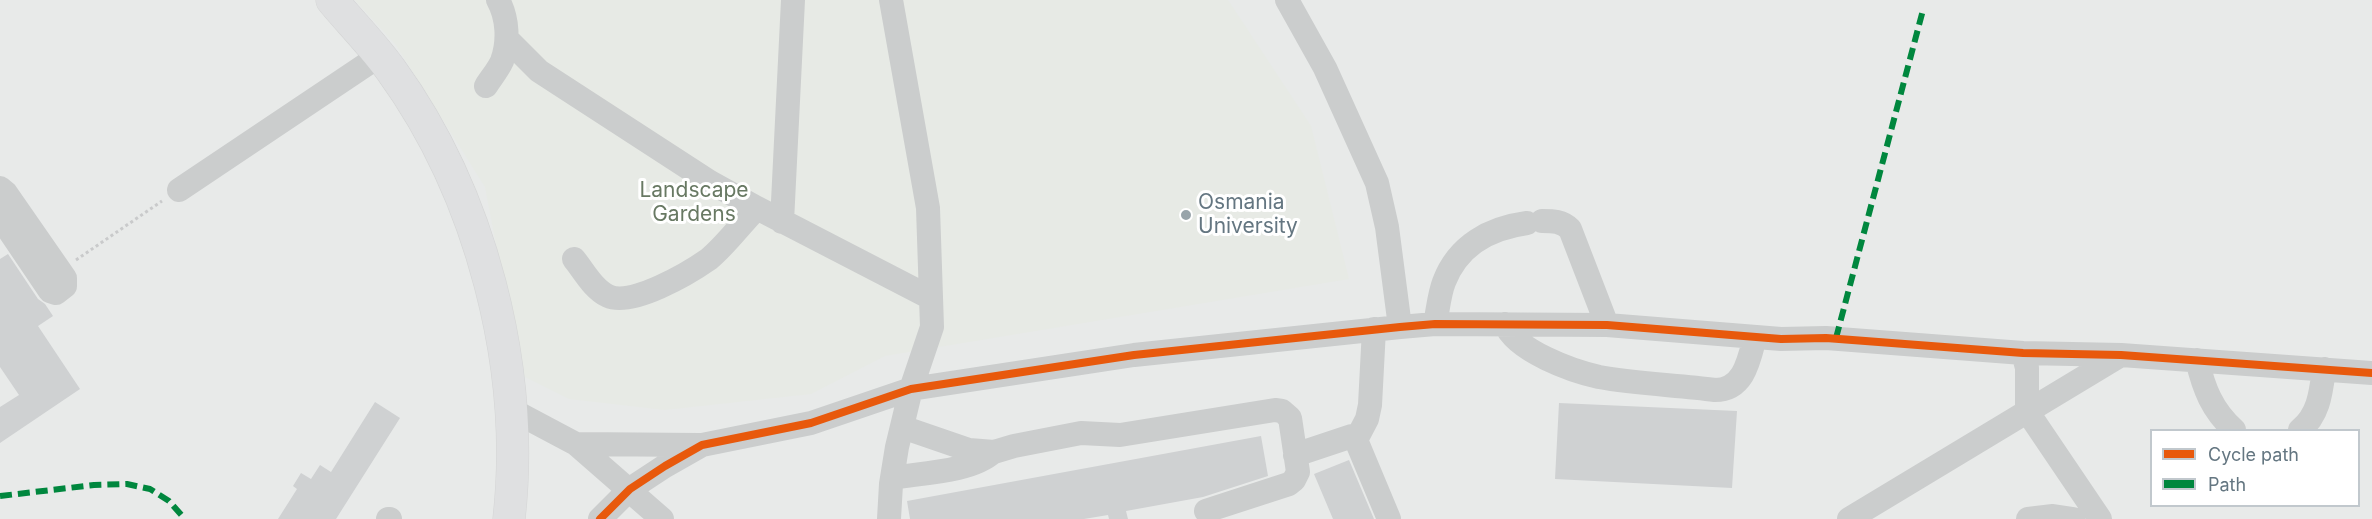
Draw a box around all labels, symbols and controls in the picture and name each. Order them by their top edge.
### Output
park label: Landscape Gardens [639,178,749,228]
place label: Osmania University [1198,190,1298,240]
marker: Osmania University [1179,208,1193,222]
legend [2150,429,2360,507]
text: Cycle path [2208,444,2299,465]
text: Path [2208,474,2246,495]

